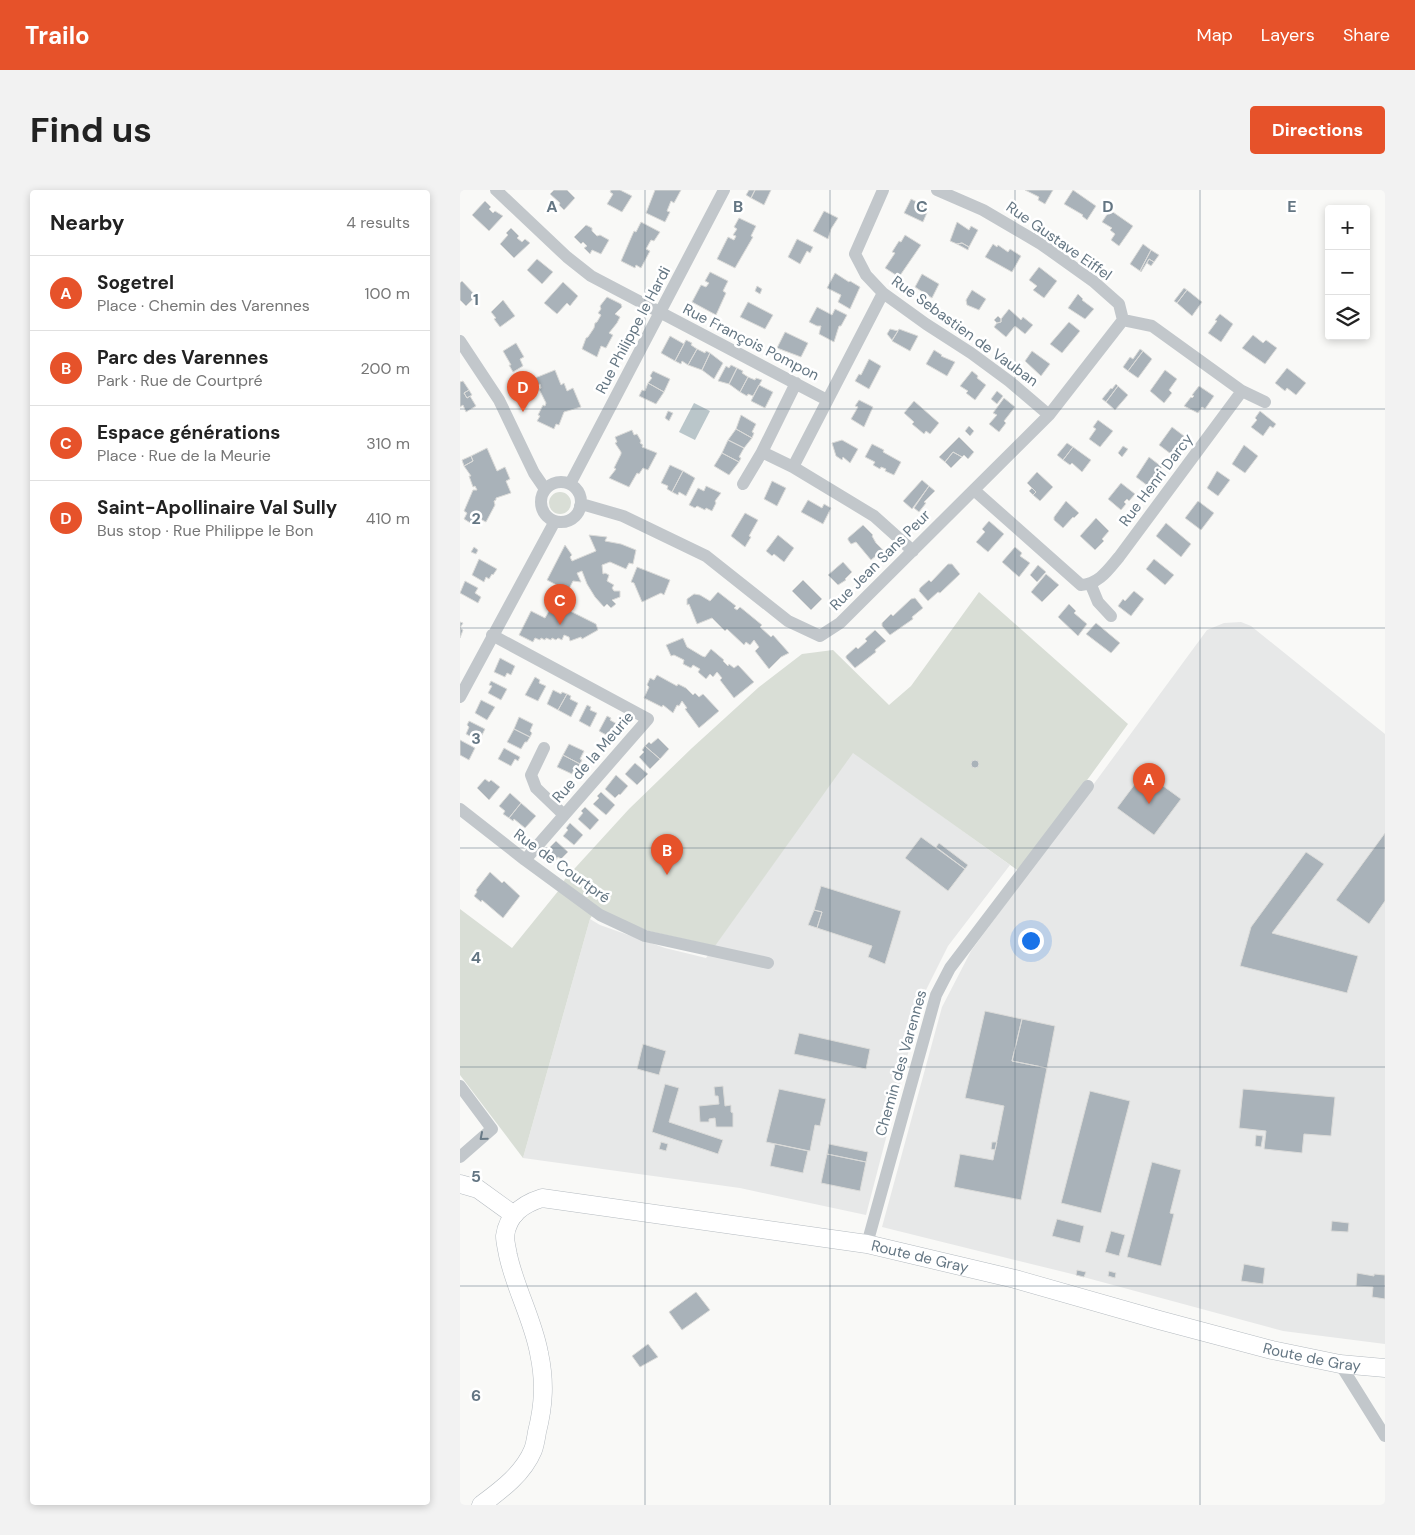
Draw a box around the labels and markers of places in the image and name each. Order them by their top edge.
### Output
pin: D [507,371,539,412]
pin: C [544,584,576,625]
pin: A [1133,763,1165,804]
pin: B [651,834,683,875]

